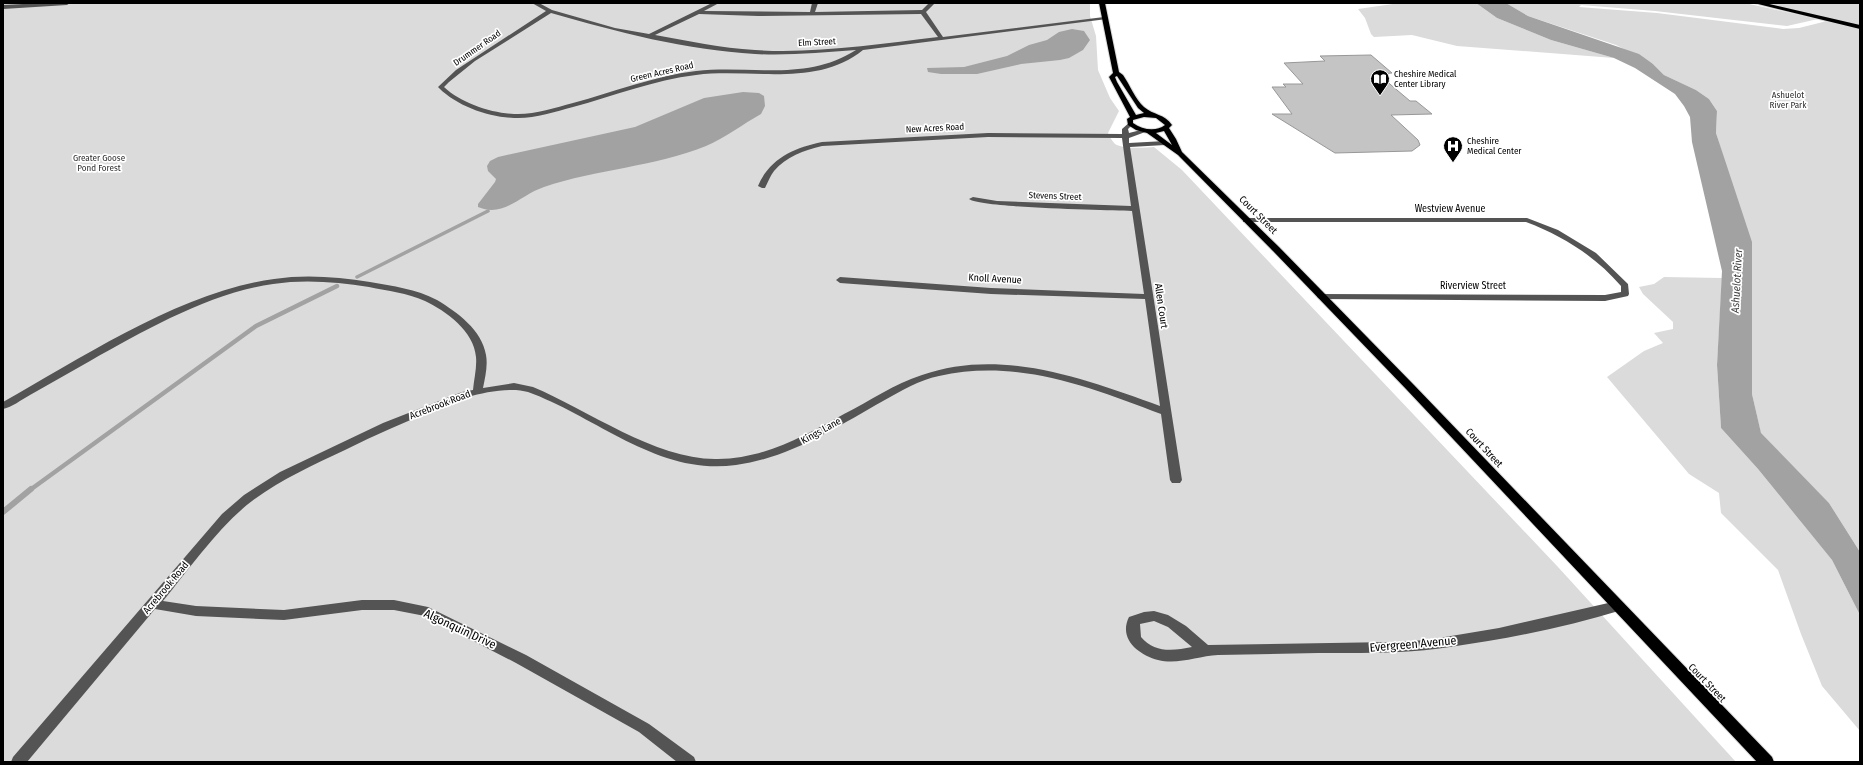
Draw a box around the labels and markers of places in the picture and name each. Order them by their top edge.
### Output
library icon: Cheshire Medical Center Library [1369,68,1391,96]
place label: Cheshire Medical Center Library [1394,69,1457,89]
hospital icon: Cheshire Medical Center [1442,135,1464,163]
place label: Cheshire Medical Center [1467,136,1522,156]

